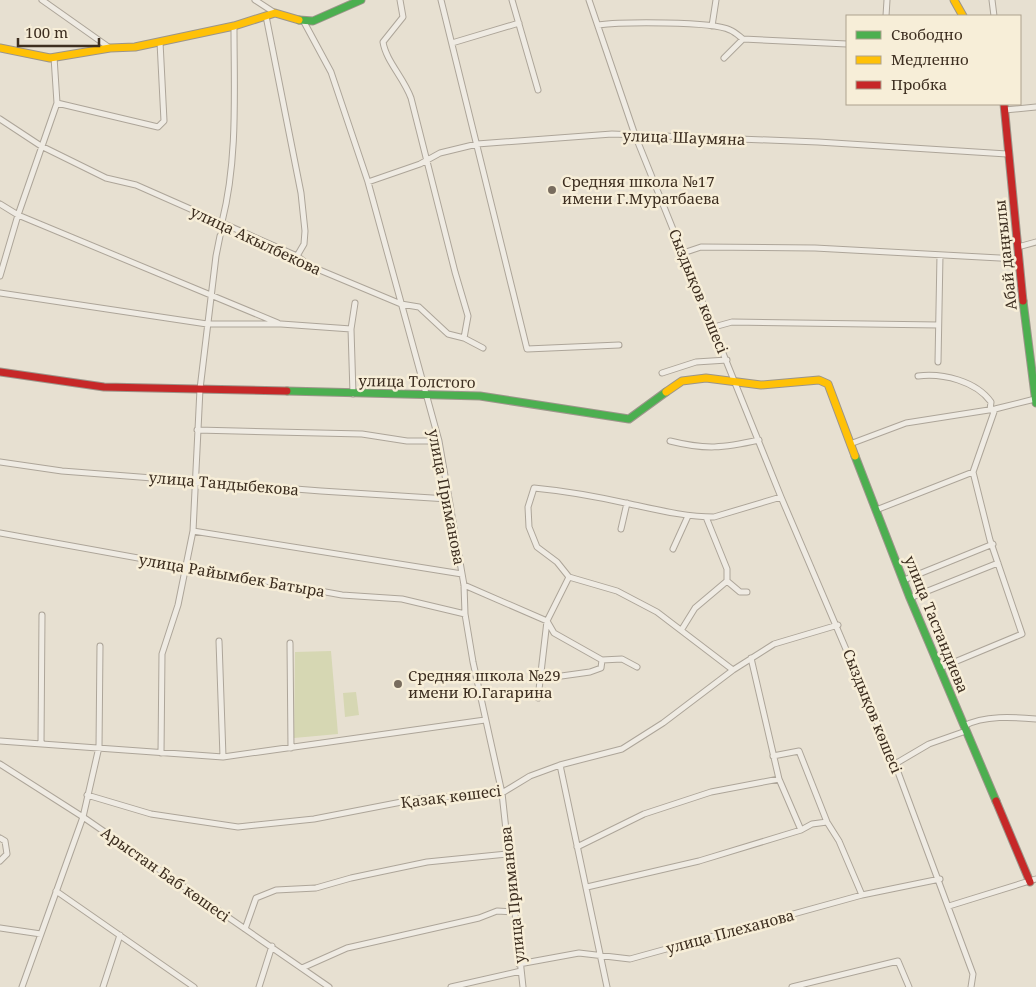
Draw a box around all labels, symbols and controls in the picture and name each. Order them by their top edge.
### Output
scale bar [18,15,99,47]
legend [846,15,1021,105]
text: 100 m [25,22,68,42]
text: Свободно [891,24,963,44]
text: Медленно [891,49,969,69]
text: Пробка [891,74,947,94]
street label: улица Шаумяна [622,125,746,149]
place label: Средняя школа №17 имени Г.Муратбаева [562,171,720,208]
marker: Средняя школа №17 имени Г.Муратбаева [546,184,558,196]
street label: Абай даңғылы [989,199,1021,311]
street label: улица Акылбекова [187,201,325,279]
street label: Сыздықов көшесі [665,226,733,356]
street label: улица Толстого [358,370,476,392]
street label: улица Приманова [424,427,470,567]
street label: улица Тандыбекова [148,466,300,500]
street label: улица Райымбек Батыра [137,549,327,601]
street label: улица Тастандиева [900,552,974,696]
street label: Сыздықов көшесі [839,646,907,776]
place label: Средняя школа №29 имени Ю.Гагарина [408,665,561,702]
marker: Средняя школа №29 имени Ю.Гагарина [392,678,404,690]
street label: Қазақ көшесі [400,780,502,812]
street label: Арыстан Баб көшесі [98,822,234,926]
street label: улица Приманова [495,825,529,965]
street label: улица Плеханова [664,904,796,958]

